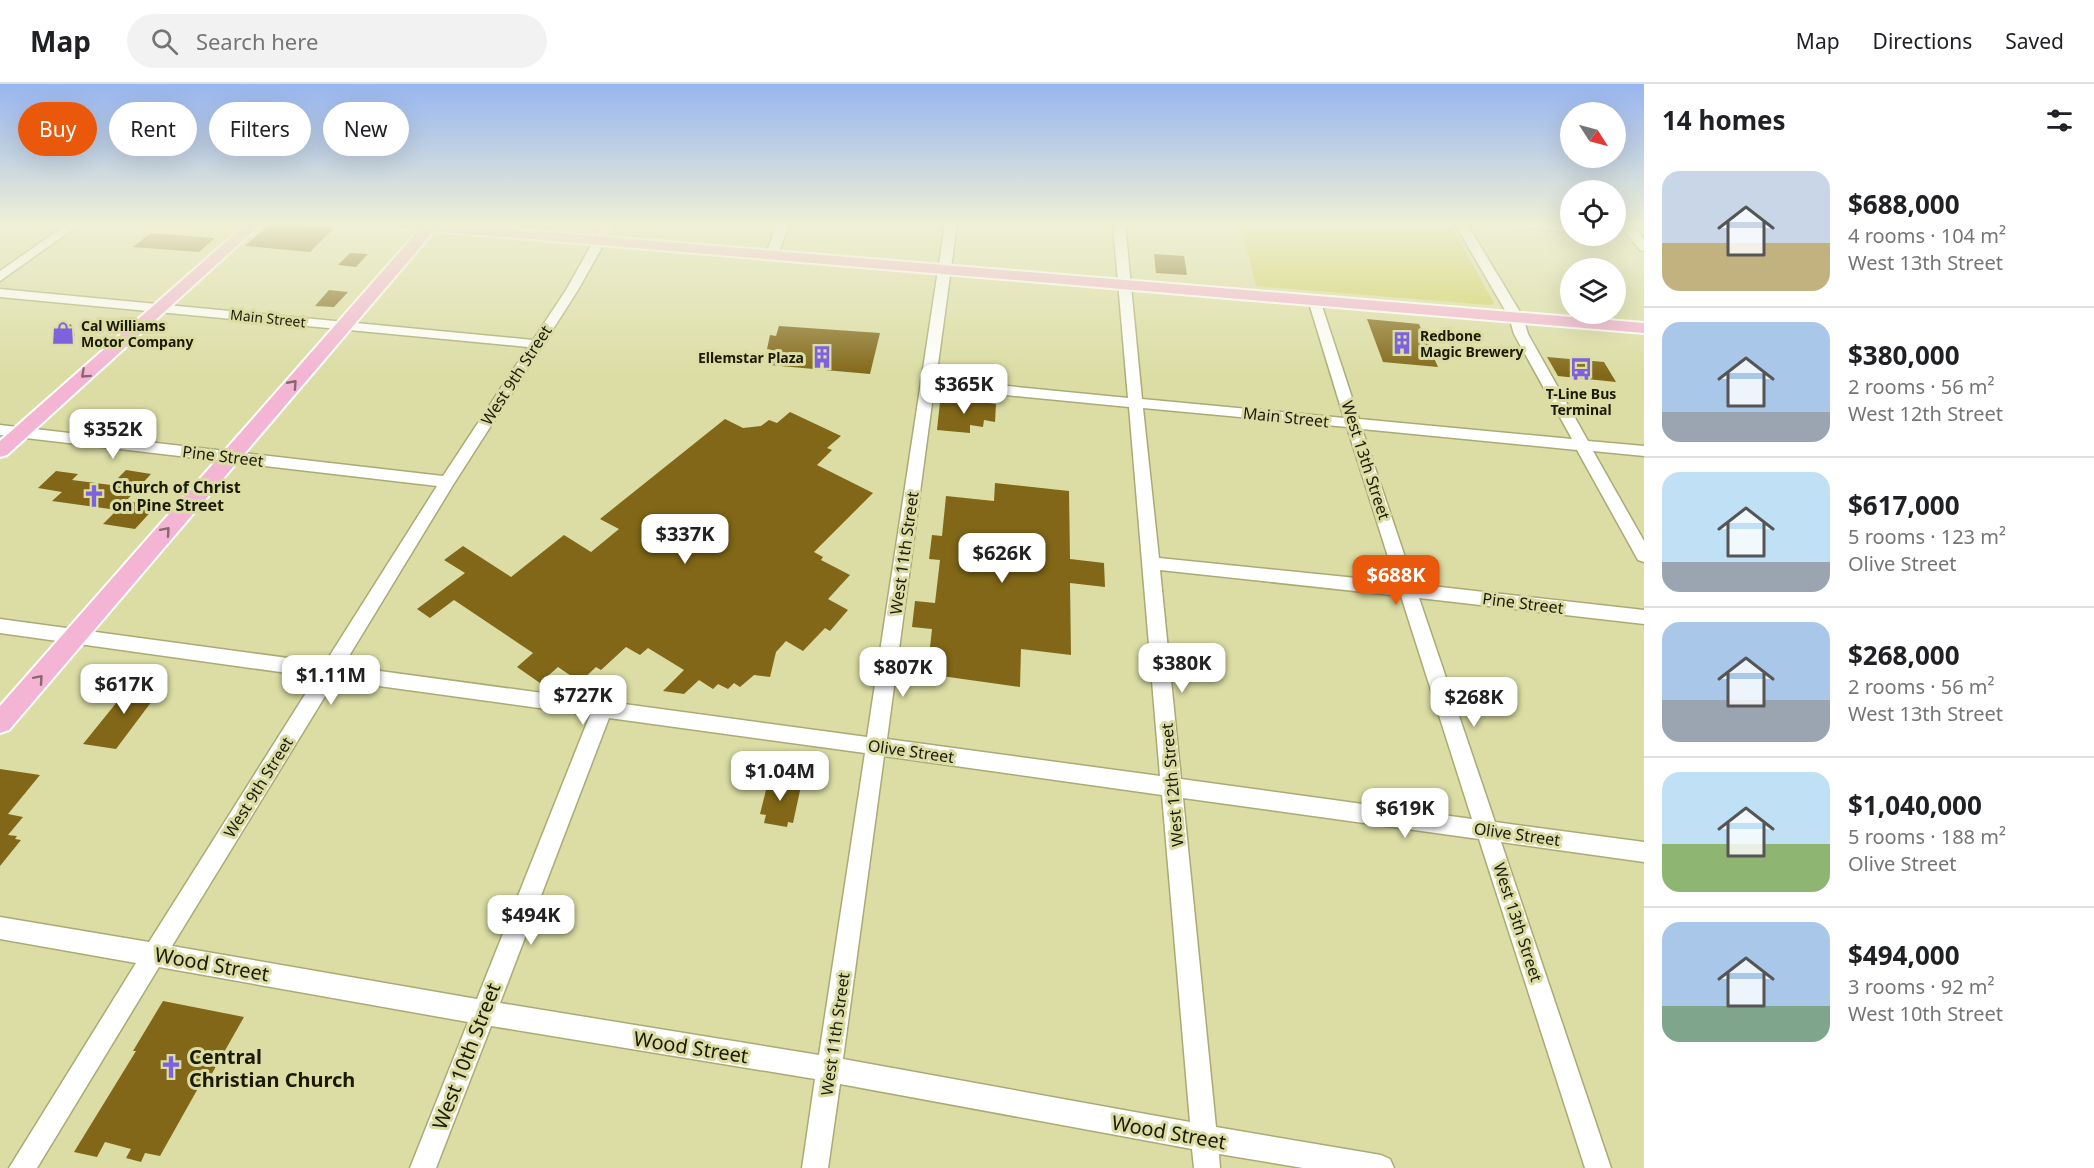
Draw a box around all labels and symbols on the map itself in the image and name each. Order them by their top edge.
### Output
north arrow [1560,102,1626,168]
street label: Main Street [229,305,307,331]
place label: Cal Williams Motor Company [81,316,193,351]
shop icon: Cal Williams Motor Company [50,320,76,346]
street label: West 9th Street [476,321,557,429]
place label: Redbone Magic Brewery [1420,326,1523,361]
building icon: Redbone Magic Brewery [1389,330,1415,356]
building icon: Ellemstar Plaza [809,344,835,370]
place label: Ellemstar Plaza [698,348,804,367]
bus stop icon: T-Line Bus Terminal [1568,356,1594,382]
pin: $365K [922,364,1006,415]
one-way arrow [81,367,92,378]
one-way arrow [286,380,297,390]
place label: T-Line Bus Terminal [1546,384,1616,419]
street label: West 13th Street [1336,398,1396,523]
street label: Main Street [1242,402,1330,432]
pin: $352K [71,409,155,460]
street label: Pine Street [181,440,265,472]
place label: Church of Christ on Pine Street [112,476,241,516]
church icon: Church of Christ on Pine Street [81,483,107,509]
street label: West 11th Street [884,490,924,616]
pin: $337K [643,514,727,565]
one-way arrow [159,527,170,538]
pin: $626K [960,533,1044,584]
pin: $688K [1354,555,1438,606]
street label: Pine Street [1481,587,1565,619]
pin: $380K [1140,643,1224,694]
pin: $807K [861,647,945,698]
pin: $1.11M [282,655,380,706]
pin: $617K [82,664,166,715]
one-way arrow [32,675,43,686]
pin: $727K [541,675,625,726]
pin: $268K [1432,677,1516,728]
street label: West 12th Street [1156,722,1188,848]
street label: West 9th Street [218,732,298,842]
street label: Olive Street [867,734,956,768]
pin: $1.04M [731,751,829,802]
pin: $619K [1363,788,1447,839]
street label: Olive Street [1473,817,1562,851]
street label: West 13th Street [1488,860,1548,985]
pin: $494K [489,895,573,946]
street label: Wood Street [153,941,271,987]
street label: West 11th Street [815,971,855,1097]
street label: West 10th Street [426,979,506,1133]
street label: Wood Street [632,1025,750,1069]
place label: Central Christian Church [189,1043,355,1093]
church icon: Central Christian Church [158,1054,184,1080]
street label: Wood Street [1110,1109,1228,1155]

